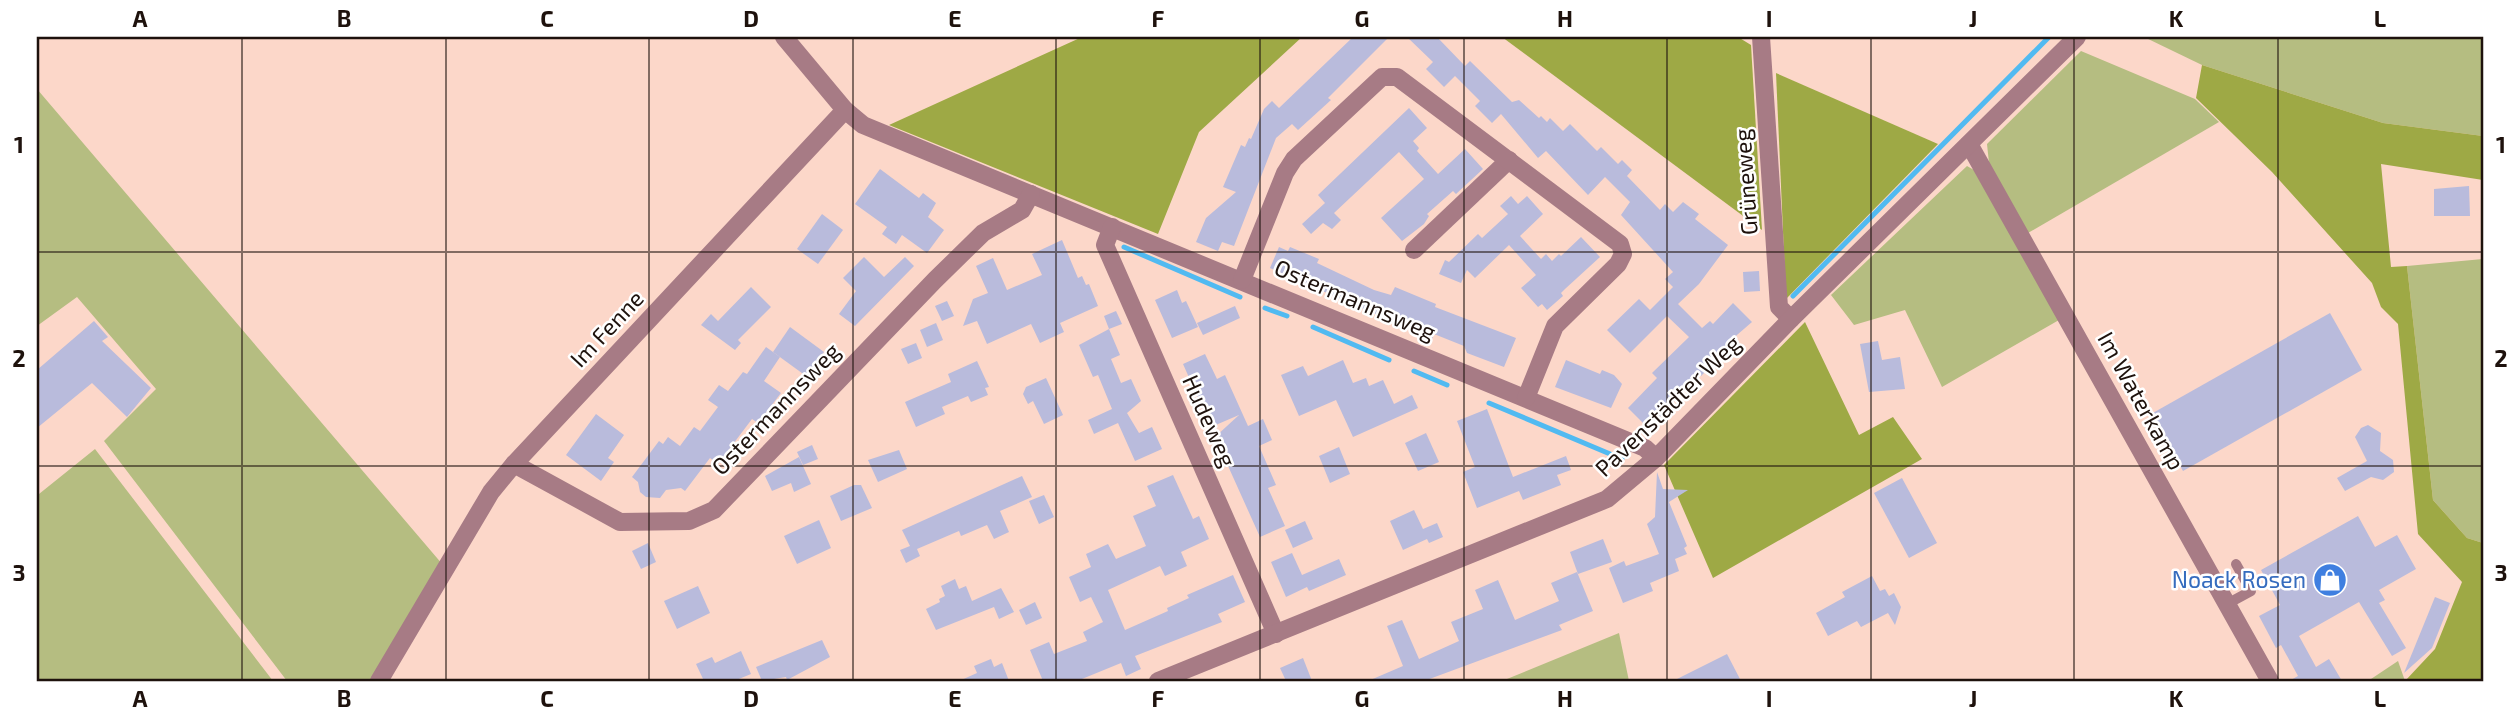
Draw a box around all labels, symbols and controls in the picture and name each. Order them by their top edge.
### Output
text: A [132,4,148,32]
text: B [337,4,351,32]
text: C [540,4,554,32]
text: D [743,4,759,32]
text: E [948,4,962,32]
text: F [1152,4,1165,32]
text: G [1355,4,1369,32]
text: H [1557,4,1573,32]
text: I [1766,4,1772,32]
text: J [1969,4,1977,32]
text: K [2169,4,2184,32]
text: L [2374,4,2386,32]
street label: Grüneweg [1727,128,1763,236]
text: 1 [14,130,24,158]
text: 1 [2496,130,2506,158]
street label: Ostermannsweg [1270,252,1440,346]
street label: Im Fenne [564,284,649,373]
street label: Im Waterkamp [2092,327,2191,474]
street label: Pavenstädter Weg [1589,329,1746,482]
street label: Ostermannsweg [705,336,845,480]
text: 2 [12,344,26,372]
text: 2 [2494,344,2508,372]
street label: Hudeweg [1177,370,1243,471]
text: 3 [12,558,26,586]
text: 3 [2494,558,2508,586]
shop icon: Noack Rosen [2311,561,2349,599]
place label: Noack Rosen [2172,565,2306,593]
text: A [132,684,148,712]
text: B [337,684,351,712]
text: C [540,684,554,712]
text: D [743,684,759,712]
text: E [948,684,962,712]
text: F [1152,684,1165,712]
text: G [1355,684,1369,712]
text: H [1557,684,1573,712]
text: I [1766,684,1772,712]
text: J [1969,684,1977,712]
text: K [2169,684,2184,712]
text: L [2374,684,2386,712]

